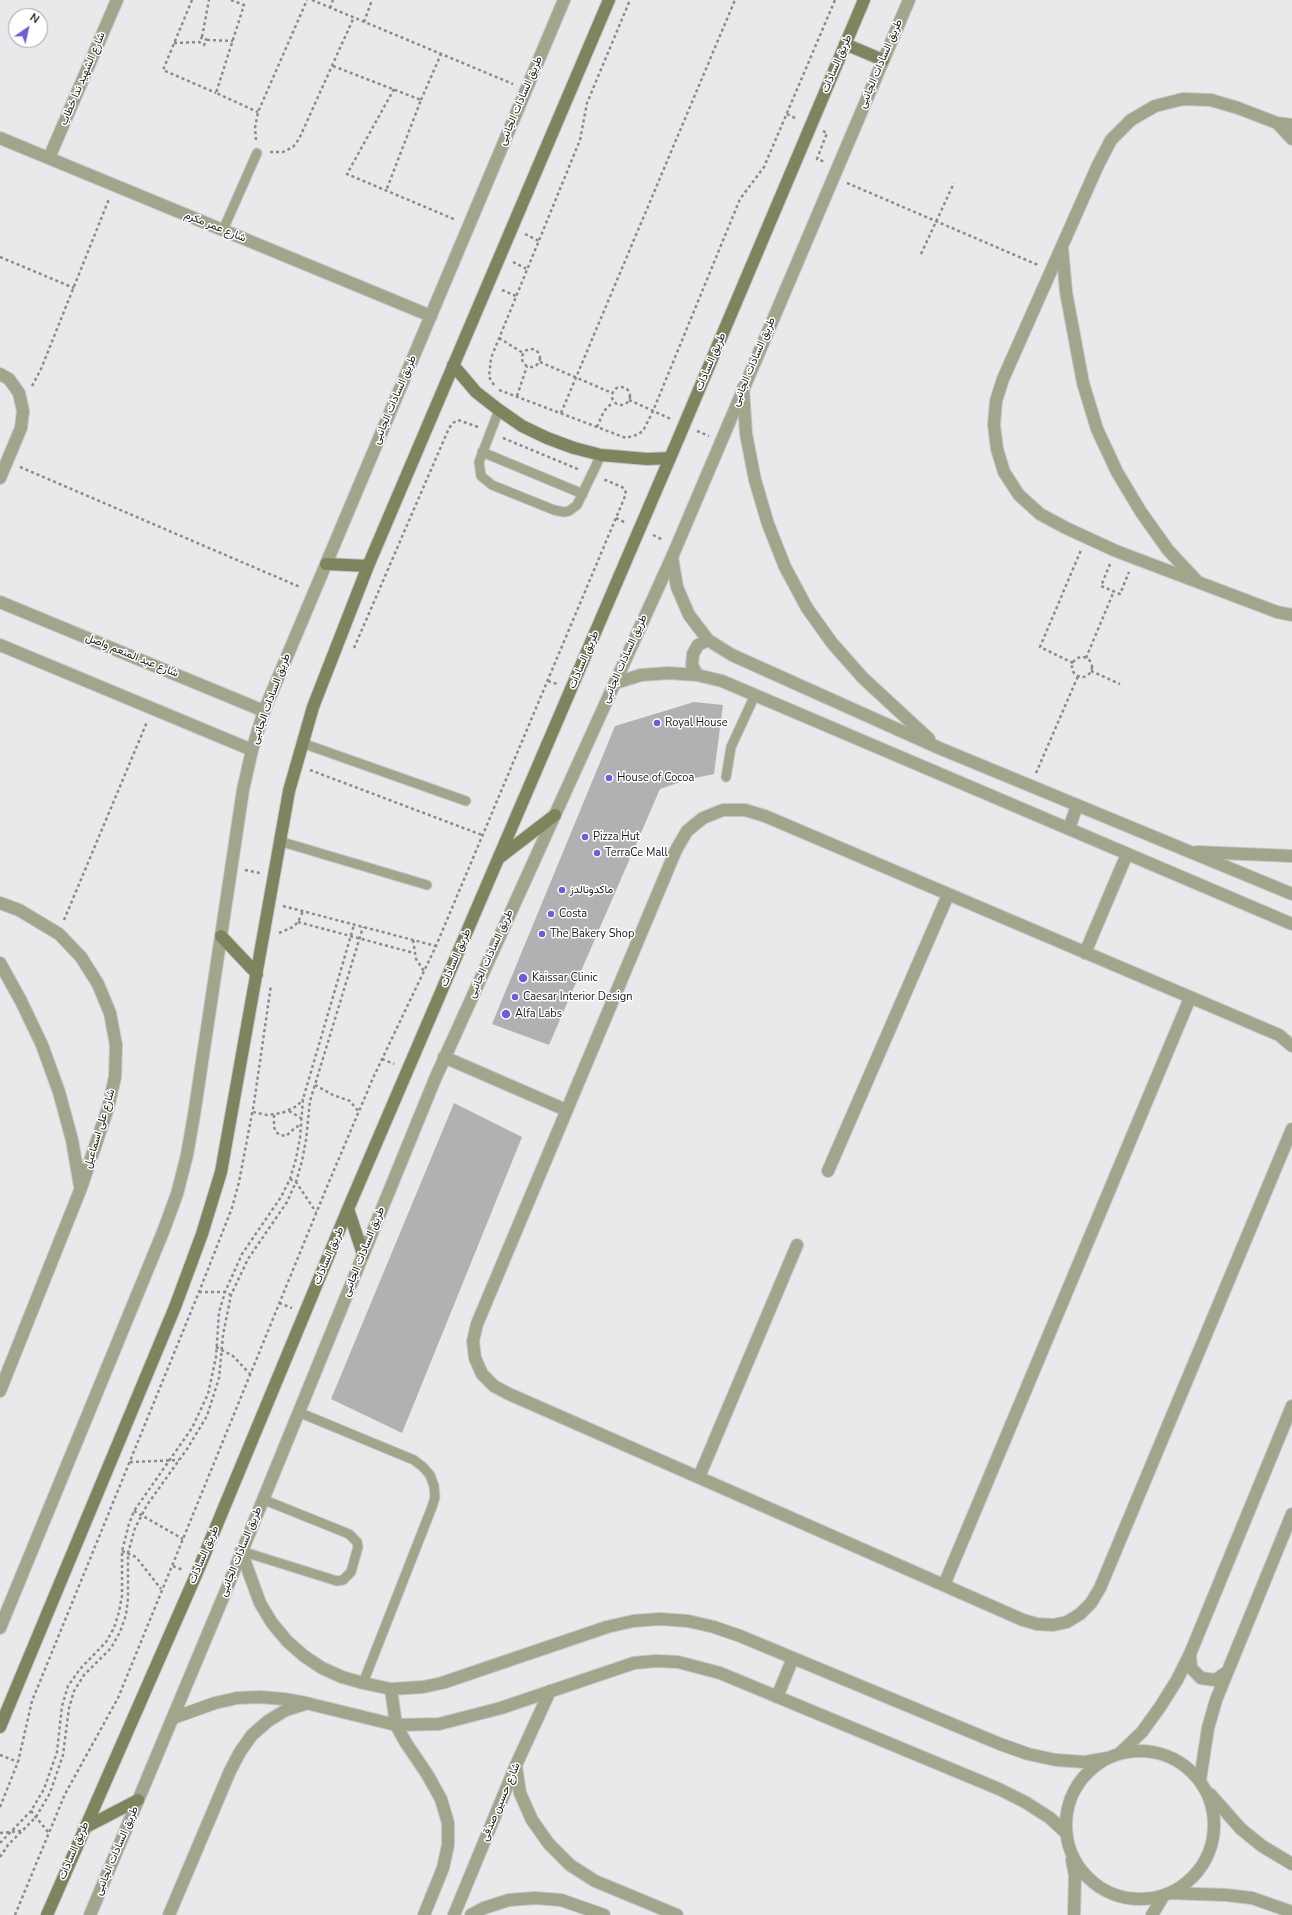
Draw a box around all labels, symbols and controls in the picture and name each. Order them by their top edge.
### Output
north arrow [8,8,48,48]
text: N [27,10,42,27]
street label: طريق السادات الجانبى [856,17,906,111]
street label: شارع الشهيد ندا خطاب [57,31,109,127]
street label: طريق السادات [819,33,855,95]
street label: طريق السادات الجانبى [496,54,546,148]
street label: شارع عمر مكرم [182,209,248,245]
street label: طريق السادات الجانبى [729,315,779,409]
street label: طريق السادات [693,331,729,393]
street label: طريق السادات الجانبى [370,353,420,447]
street label: طريق السادات الجانبى [600,613,650,705]
street label: طريق السادات [566,629,602,691]
street label: شارع عبد المنعم واصل [84,631,180,681]
street label: طريق السادات الجانبى [248,652,294,746]
place label: Royal House [665,716,728,730]
marker: Royal House [652,718,662,728]
place label: House of Cocoa [617,771,694,785]
marker: House of Cocoa [604,773,614,783]
place label: Pizza Hut [593,830,640,844]
marker: Pizza Hut [580,832,590,842]
place label: TerraCe Mall [605,846,668,860]
marker: TerraCe Mall [592,848,602,858]
place label: ماكدونالدز [570,883,613,897]
marker: ماكدونالدز [557,885,567,895]
place label: Costa [559,907,587,921]
street label: طريق السادات الجانبى [466,908,516,1000]
marker: Costa [546,909,556,919]
street label: طريق السادات [438,927,474,989]
place label: The Bakery Shop [550,927,634,941]
marker: The Bakery Shop [537,929,547,939]
place label: Kaissar Clinic [532,971,598,985]
marker: Kaissar Clinic [517,972,529,984]
place label: Caesar Interior Design [523,990,632,1004]
marker: Caesar Interior Design [510,992,520,1002]
place label: Alfa Labs [515,1007,562,1021]
marker: Alfa Labs [500,1008,512,1020]
street label: شارع على اسماعيل [82,1088,118,1170]
street label: طريق السادات الجانبى [340,1205,388,1299]
street label: طريق السادات [311,1225,347,1287]
street label: طريق السادات الجانبى [217,1505,265,1599]
street label: طريق السادات [186,1524,222,1586]
street label: شارع حسين صدقى [479,1761,523,1843]
street label: طريق السادات الجانبى [92,1804,142,1898]
street label: طريق السادات [56,1820,92,1882]

